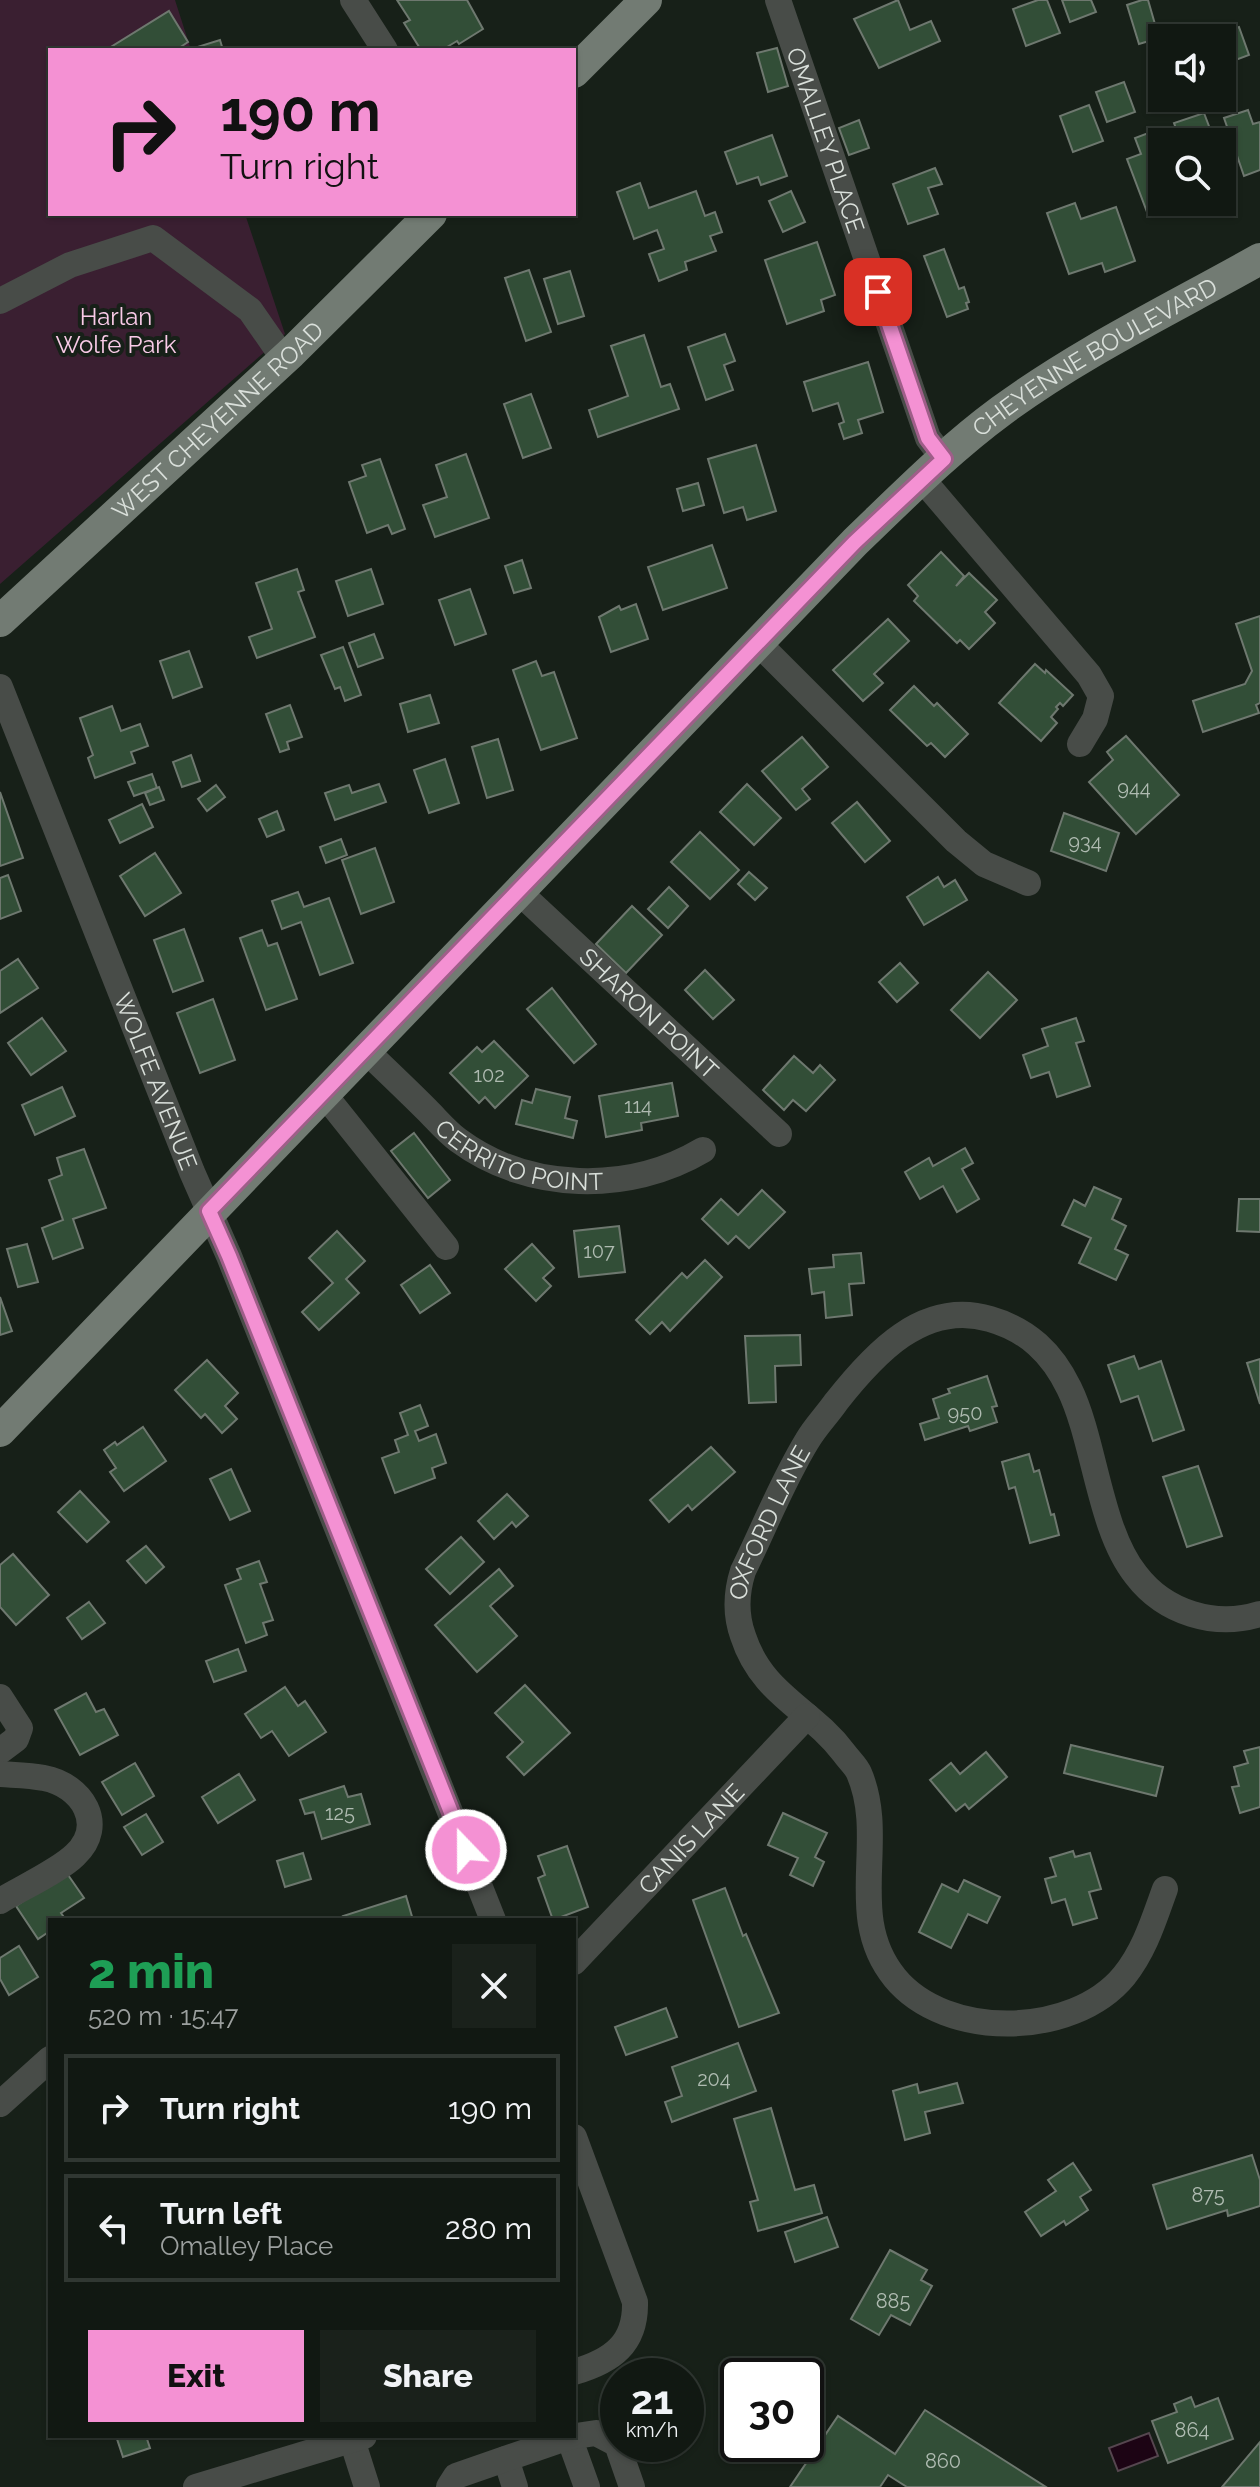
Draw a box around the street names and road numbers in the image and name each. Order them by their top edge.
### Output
street label: OMALLEY PLACE [781,43,871,237]
street label: CHEYENNE BOULEVARD [966,271,1222,442]
street label: WEST CHEYENNE ROAD [106,315,329,525]
street label: SHARON POINT [574,942,725,1085]
street label: WOLFE AVENUE [108,989,204,1174]
street label: CERRITO POINT [429,1113,604,1196]
street label: OXFORD LANE [723,1440,816,1601]
street label: CANIS LANE [632,1777,750,1900]

